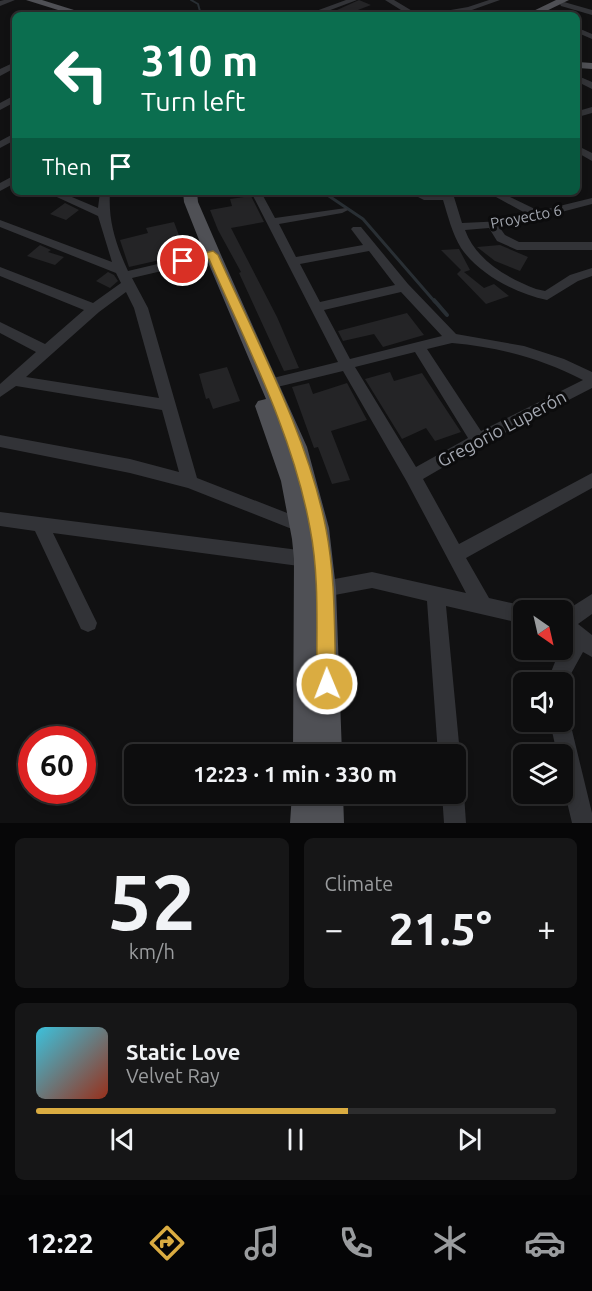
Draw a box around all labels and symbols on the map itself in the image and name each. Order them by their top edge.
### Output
street label: Proyecto 6 [489,201,563,232]
pin [157,235,208,286]
street label: Gregorio Luperón [434,386,569,470]
north arrow [513,600,573,660]
position arrow [295,652,359,716]
speed limit sign: 60 [18,726,96,804]

